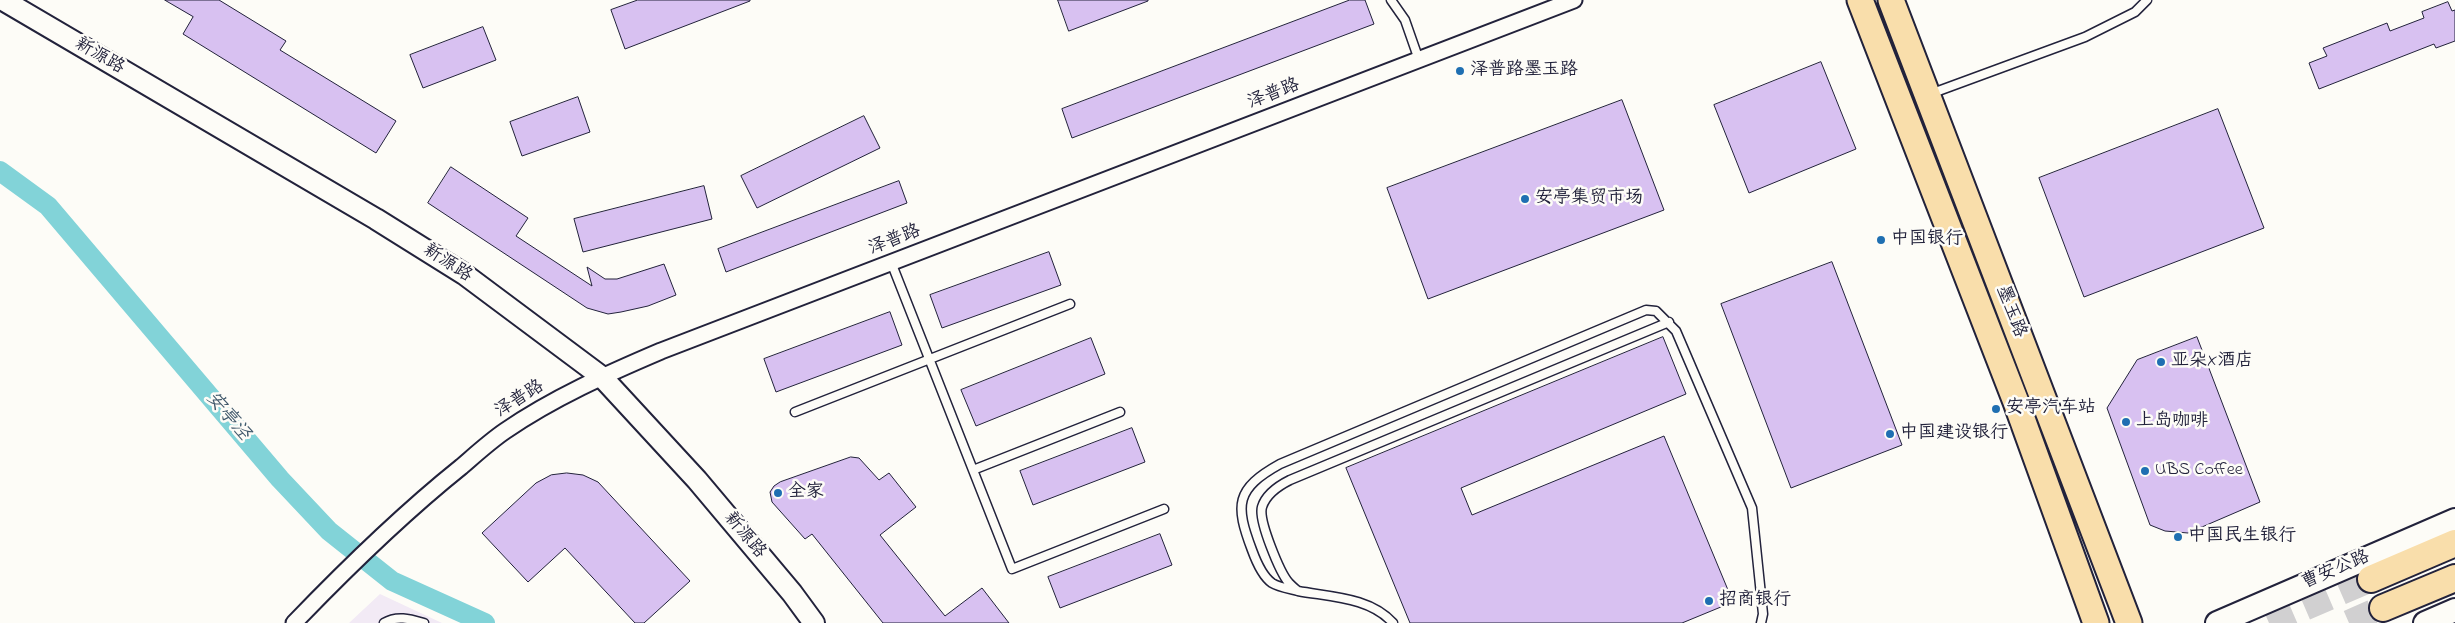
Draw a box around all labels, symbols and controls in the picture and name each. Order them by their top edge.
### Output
street label: 新源路 [70,34,128,80]
place label: 泽普路墨玉路 [1470,60,1578,82]
marker: 泽普路墨玉路 [1454,65,1466,77]
street label: 泽普路 [1245,75,1303,115]
place label: 安亭集贸市场 [1535,188,1643,210]
marker: 安亭集贸市场 [1519,193,1531,205]
street label: 泽普路 [866,221,924,261]
place label: 中国银行 [1891,229,1963,251]
marker: 中国银行 [1875,234,1887,246]
street label: 新源路 [418,240,476,288]
street label: 墨玉路 [1990,283,2030,341]
place label: 亚朵X酒店 [2171,351,2253,373]
marker: 亚朵X酒店 [2155,356,2167,368]
street label: 泽普路 [491,377,549,423]
water label: 安亭泾 [200,388,254,446]
place label: 安亭汽车站 [2006,398,2096,420]
marker: 安亭汽车站 [1990,403,2002,415]
place label: 上岛咖啡 [2136,411,2208,433]
marker: 上岛咖啡 [2120,416,2132,428]
place label: 中国建设银行 [1900,423,2008,445]
marker: 中国建设银行 [1884,428,1896,440]
place label: UBS Coffee [2155,460,2243,482]
marker: UBS Coffee [2139,465,2151,477]
place label: 全家 [788,482,824,504]
marker: 全家 [772,487,784,499]
street label: 新源路 [718,508,770,564]
place label: 中国民生银行 [2188,526,2296,548]
marker: 中国民生银行 [2172,531,2184,543]
street label: 曹安公路 [2299,547,2373,595]
place label: 招商银行 [1719,590,1791,612]
marker: 招商银行 [1703,595,1715,607]

